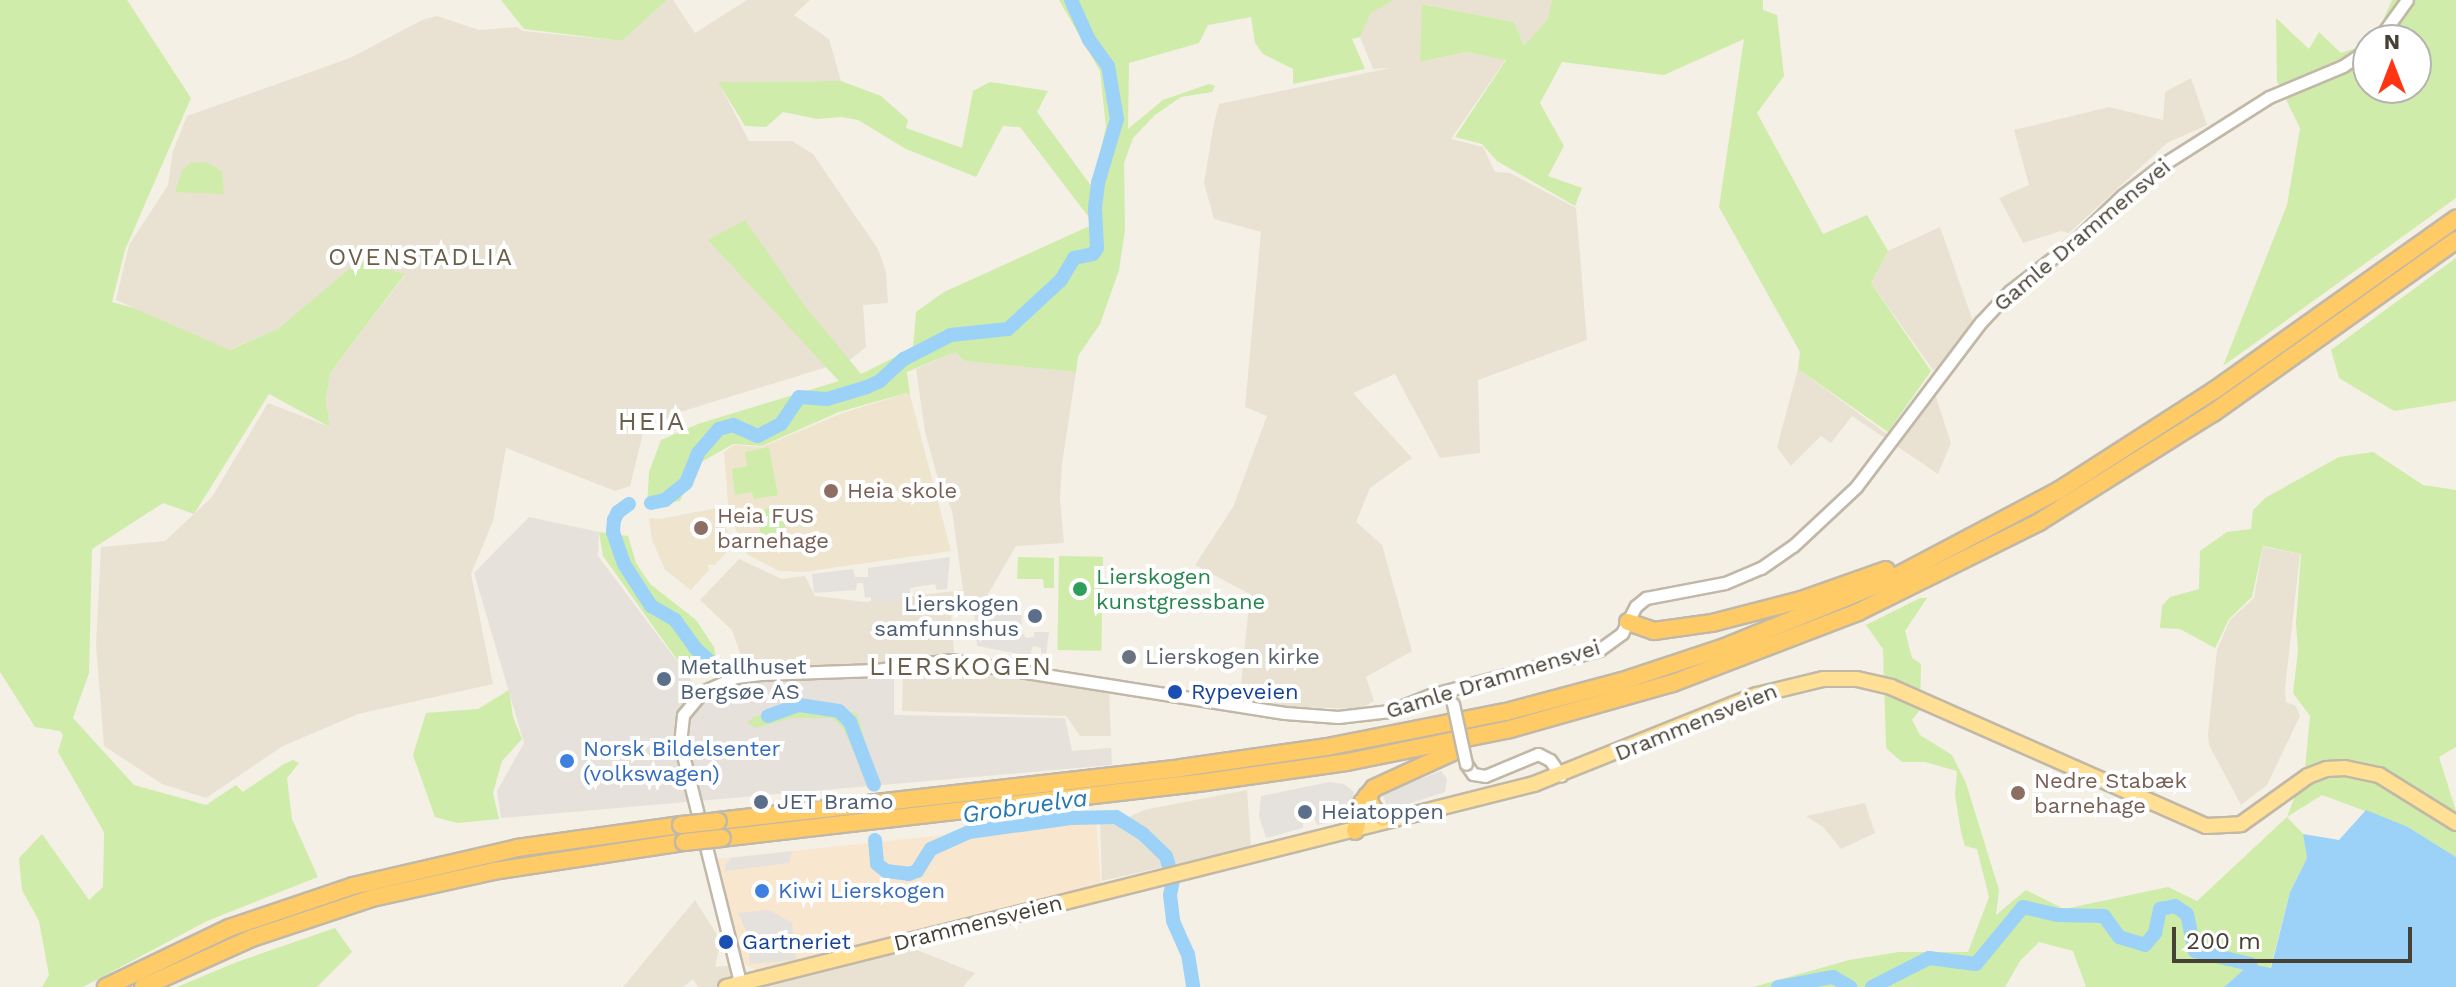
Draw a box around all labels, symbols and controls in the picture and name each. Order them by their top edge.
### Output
north arrow [2352,24,2432,104]
text: N [2384,29,2400,54]
street label: Gamle Drammensvei [1988,153,2176,317]
district label: OVENSTADLIA [328,244,514,272]
district label: HEIA [618,406,686,438]
place label: Heia skole [847,478,958,504]
marker: Heia skole [822,482,840,500]
place label: Heia FUS barnehage [717,502,829,554]
marker: Heia FUS barnehage [692,519,710,537]
place label: Lierskogen kunstgressbane [1096,563,1265,614]
marker: Lierskogen kunstgressbane [1071,580,1089,598]
place label: Lierskogen samfunnshus [874,590,1019,642]
marker: Lierskogen samfunnshus [1026,607,1044,625]
street label: Gamle Drammensvei [1383,634,1603,724]
place label: Lierskogen kirke [1145,644,1320,670]
marker: Lierskogen kirke [1120,648,1138,666]
district label: LIERSKOGEN [869,651,1053,683]
place label: Metallhuset Bergsøe AS [680,653,806,704]
marker: Metallhuset Bergsøe AS [655,670,673,688]
street label: Drammensveien [1611,677,1781,767]
place label: Rypeveien [1191,679,1299,705]
marker: Rypeveien [1166,683,1184,701]
place label: Norsk Bildelsenter (volkswagen) [583,735,781,786]
marker: Norsk Bildelsenter (volkswagen) [558,752,576,770]
place label: Nedre Stabæk barnehage [2034,767,2187,818]
water label: Grobruelva [960,784,1090,830]
marker: Nedre Stabæk barnehage [2009,784,2027,802]
place label: JET Bramo [777,789,894,815]
marker: JET Bramo [752,793,770,811]
place label: Heiatoppen [1321,799,1444,825]
marker: Heiatoppen [1296,803,1314,821]
place label: Kiwi Lierskogen [778,878,945,904]
marker: Kiwi Lierskogen [753,882,771,900]
street label: Drammensveien [891,889,1065,957]
scale bar [2176,911,2416,961]
text: 200 m [2186,927,2261,955]
place label: Gartneriet [742,929,851,955]
marker: Gartneriet [717,933,735,951]

